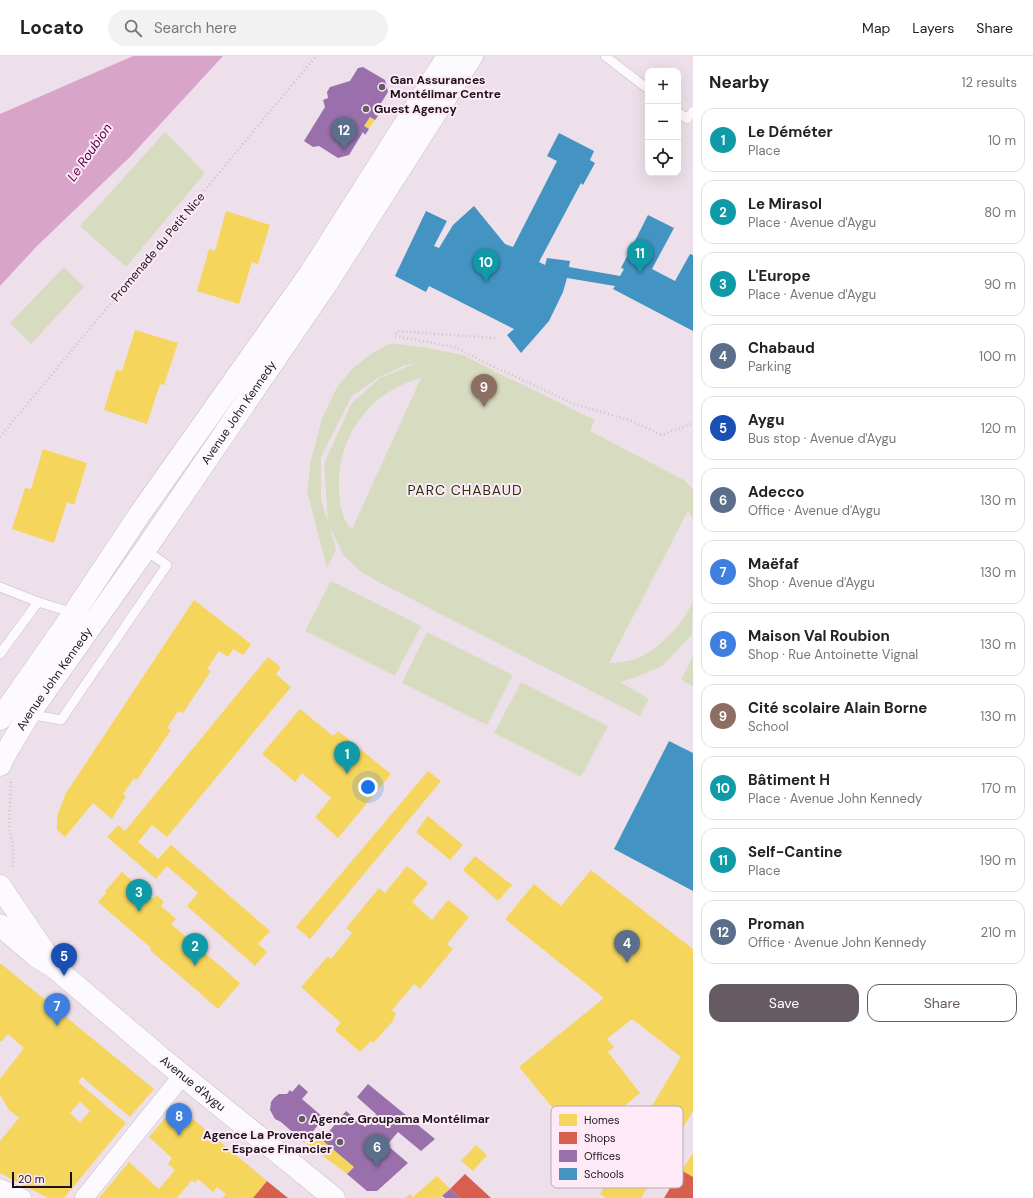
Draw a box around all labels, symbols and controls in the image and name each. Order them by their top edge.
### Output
search box [108,10,388,46]
text: Locato [20,15,84,40]
icon: search [122,17,144,39]
text: Search here [154,18,237,38]
text: Map [862,19,890,37]
text: Layers [912,19,954,37]
text: Share [976,19,1013,37]
map controls [645,68,681,176]
button: + [645,68,681,104]
text: Nearby [709,71,769,93]
place label: Gan Assurances Montélimar Centre [390,72,501,102]
text: 12 results [962,74,1017,91]
marker: Gan Assurances Montélimar Centre [377,82,387,92]
place label: Guest Agency [374,101,458,117]
marker: Guest Agency [361,104,371,114]
button: − [645,104,681,140]
pin: 12 [331,117,357,150]
water label: Le Roubion [63,120,116,185]
text: Le Déméter [748,122,833,142]
text: 1 [721,132,725,149]
text: 10 m [988,132,1016,149]
button: locate [645,140,681,176]
text: Place [748,142,780,159]
street label: Promenade du Petit Nice [108,189,209,305]
text: Le Mirasol [748,194,822,214]
text: 2 [719,204,727,221]
text: 80 m [984,204,1016,221]
text: Place · Avenue d'Aygu [748,214,876,231]
pin: 11 [627,240,653,273]
pin: 10 [473,249,499,282]
text: L'Europe [748,266,810,286]
text: 3 [719,276,727,293]
text: 90 m [984,276,1016,293]
text: Place · Avenue d'Aygu [748,286,876,303]
text: Chabaud [748,338,815,358]
text: 4 [719,348,727,365]
text: 100 m [979,348,1016,365]
street label: Avenue John Kennedy [198,357,280,468]
text: Parking [748,358,792,375]
pin: 9 [471,374,497,407]
text: Aygu [748,410,784,430]
text: 5 [719,420,727,437]
text: 120 m [981,420,1016,437]
text: Bus stop · Avenue d'Aygu [748,430,896,447]
district label: PARC CHABAUD [407,481,523,499]
text: Adecco [748,482,805,502]
text: 6 [719,492,727,509]
text: 130 m [980,492,1016,509]
text: Office · Avenue d'Aygu [748,502,881,519]
text: Maëfaf [748,554,799,574]
text: 7 [720,564,726,581]
text: 130 m [980,564,1016,581]
text: Shop · Avenue d'Aygu [748,574,875,591]
street label: Avenue John Kennedy [13,624,96,734]
text: Maison Val Roubion [748,626,890,646]
text: 8 [719,636,727,653]
text: 130 m [980,636,1016,653]
text: Shop · Rue Antoinette Vignal [748,646,918,663]
text: Cité scolaire Alain Borne [748,698,927,718]
text: 9 [719,708,727,725]
text: 130 m [980,708,1016,725]
text: School [748,718,789,735]
pin: 1 [334,741,360,774]
text: Bâtiment H [748,770,830,790]
your location [358,777,378,797]
text: 10 [716,780,730,797]
text: 170 m [981,780,1016,797]
text: Place · Avenue John Kennedy [748,790,922,807]
text: Self-Cantine [748,842,842,862]
text: 11 [718,852,728,869]
text: 190 m [980,852,1016,869]
text: Place [748,862,780,879]
pin: 3 [126,879,152,912]
text: Proman [748,914,805,934]
text: 12 [717,924,729,941]
text: 210 m [981,924,1016,941]
pin: 4 [614,930,640,963]
pin: 2 [182,933,208,966]
text: Office · Avenue John Kennedy [748,934,927,951]
pin: 5 [51,943,77,976]
button: Save [709,984,859,1022]
button: Share [867,984,1017,1022]
pin: 7 [44,993,70,1026]
street label: Avenue d'Aygu [157,1052,229,1115]
pin: 8 [166,1103,192,1136]
legend [551,1106,683,1188]
place label: Agence Groupama Montélimar [310,1111,490,1127]
text: Homes [584,1113,620,1127]
marker: Agence Groupama Montélimar [297,1114,307,1124]
place label: Agence La Provençale - Espace Financier [203,1127,332,1157]
text: Shops [584,1131,616,1145]
pin: 6 [364,1134,390,1167]
marker: Agence La Provençale - Espace Financier [335,1137,345,1147]
text: Offices [584,1149,621,1163]
text: Schools [584,1167,624,1181]
scale bar [12,1170,72,1189]
text: 20 m [18,1172,44,1186]

